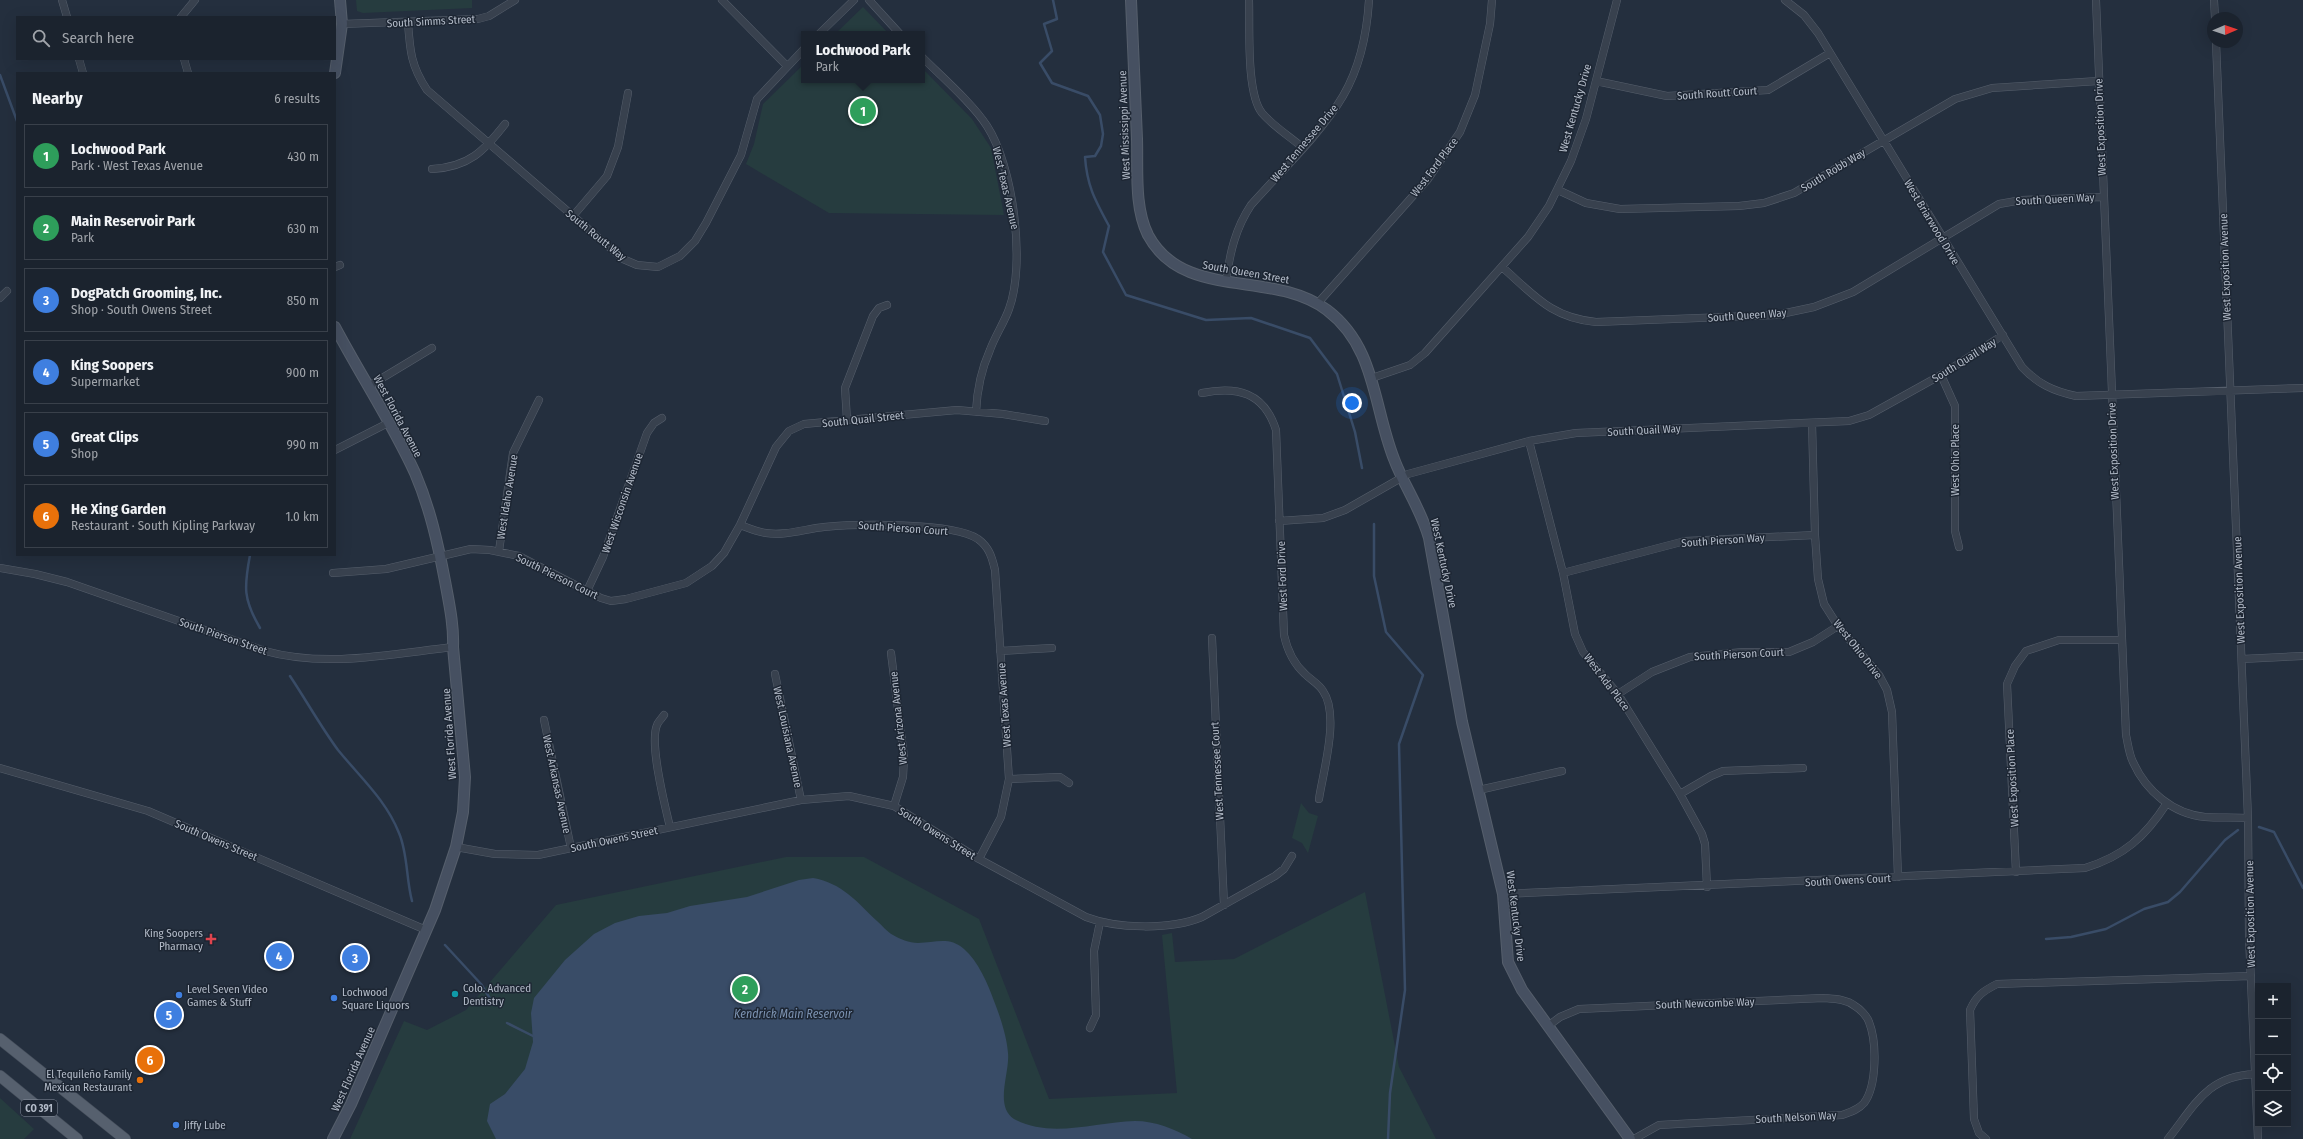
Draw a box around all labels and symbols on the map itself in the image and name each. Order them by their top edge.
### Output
north arrow [2207,12,2243,48]
street label: South Simms Street [387,13,476,30]
street label: West Kentucky Drive [1557,62,1594,154]
street label: West Mississippi Avenue [1116,70,1133,180]
street label: West Exposition Drive [2092,78,2109,176]
street label: South Routt Court [1676,84,1758,103]
pin: 1 [850,96,876,126]
street label: West Tennessee Drive [1268,102,1341,185]
street label: West Ford Place [1408,135,1461,199]
street label: West Texas Avenue [990,145,1021,231]
street label: South Robb Way [1799,146,1868,195]
street label: West Briarwood Drive [1901,177,1962,267]
street label: South Queen Way [2015,191,2095,208]
street label: South Routt Way [563,207,629,264]
street label: West Exposition Avenue [2217,213,2234,321]
street label: South Queen Street [1201,258,1291,287]
street label: South Queen Way [1707,306,1787,325]
street label: South Quail Way [1930,335,1999,385]
street label: West Florida Avenue [370,373,425,460]
your location [1342,393,1362,413]
street label: West Exposition Drive [2105,402,2122,500]
street label: South Quail Street [821,409,905,430]
street label: South Quail Way [1607,422,1681,439]
street label: West Ohio Place [1949,424,1962,496]
street label: West Wisconsin Avenue [599,451,646,555]
street label: West Idaho Avenue [494,454,521,540]
street label: West Kentucky Drive [1428,517,1459,609]
street label: South Pierson Court [858,519,949,538]
street label: South Pierson Way [1681,531,1765,550]
street label: West Exposition Avenue [2231,536,2248,644]
street label: West Ford Drive [1275,541,1290,611]
street label: South Pierson Court [514,551,600,602]
street label: South Pierson Street [177,615,269,658]
street label: West Ohio Drive [1830,617,1885,682]
street label: South Pierson Court [1694,646,1785,663]
street label: West Ada Place [1581,651,1632,713]
street label: West Texas Avenue [995,662,1014,748]
street label: West Arizona Avenue [887,671,910,765]
street label: West Louisiana Avenue [770,685,805,789]
street label: West Florida Avenue [440,688,459,780]
street label: West Tennessee Court [1208,721,1227,820]
street label: West Exposition Place [2003,729,2022,827]
street label: West Arkansas Avenue [540,734,573,835]
street label: South Owens Street [896,804,978,863]
street label: South Owens Street [172,817,260,864]
street label: South Owens Street [569,824,659,855]
street label: West Exposition Avenue [2243,860,2258,968]
street label: West Kentucky Drive [1503,870,1528,962]
street label: South Owens Court [1805,872,1892,889]
place label: King Soopers Pharmacy [144,927,203,953]
marker: King Soopers Pharmacy [206,934,216,944]
pin: 4 [266,941,292,971]
pin: 3 [342,943,368,973]
pin: 2 [732,974,758,1004]
place label: Colo. Advanced Dentistry [463,982,531,1008]
place label: Level Seven Video Games & Stuff [187,983,268,1009]
place label: Lochwood Square Liquors [342,986,410,1012]
marker: Colo. Advanced Dentistry [450,989,460,999]
marker: Level Seven Video Games & Stuff [174,990,184,1000]
marker: Lochwood Square Liquors [329,993,339,1003]
street label: South Newcombe Way [1655,995,1755,1012]
pin: 5 [156,1000,182,1030]
water label: Kendrick Main Reservoir [734,1007,853,1021]
street label: West Florida Avenue [329,1025,378,1114]
pin: 6 [137,1045,163,1075]
place label: El Tequileño Family Mexican Restaurant [44,1068,132,1094]
marker: El Tequileño Family Mexican Restaurant [135,1075,145,1085]
road number: CO 391 [21,1100,57,1116]
street label: South Nelson Way [1755,1109,1837,1126]
place label: Jiffy Lube [184,1119,226,1132]
marker: Jiffy Lube [171,1120,181,1130]

